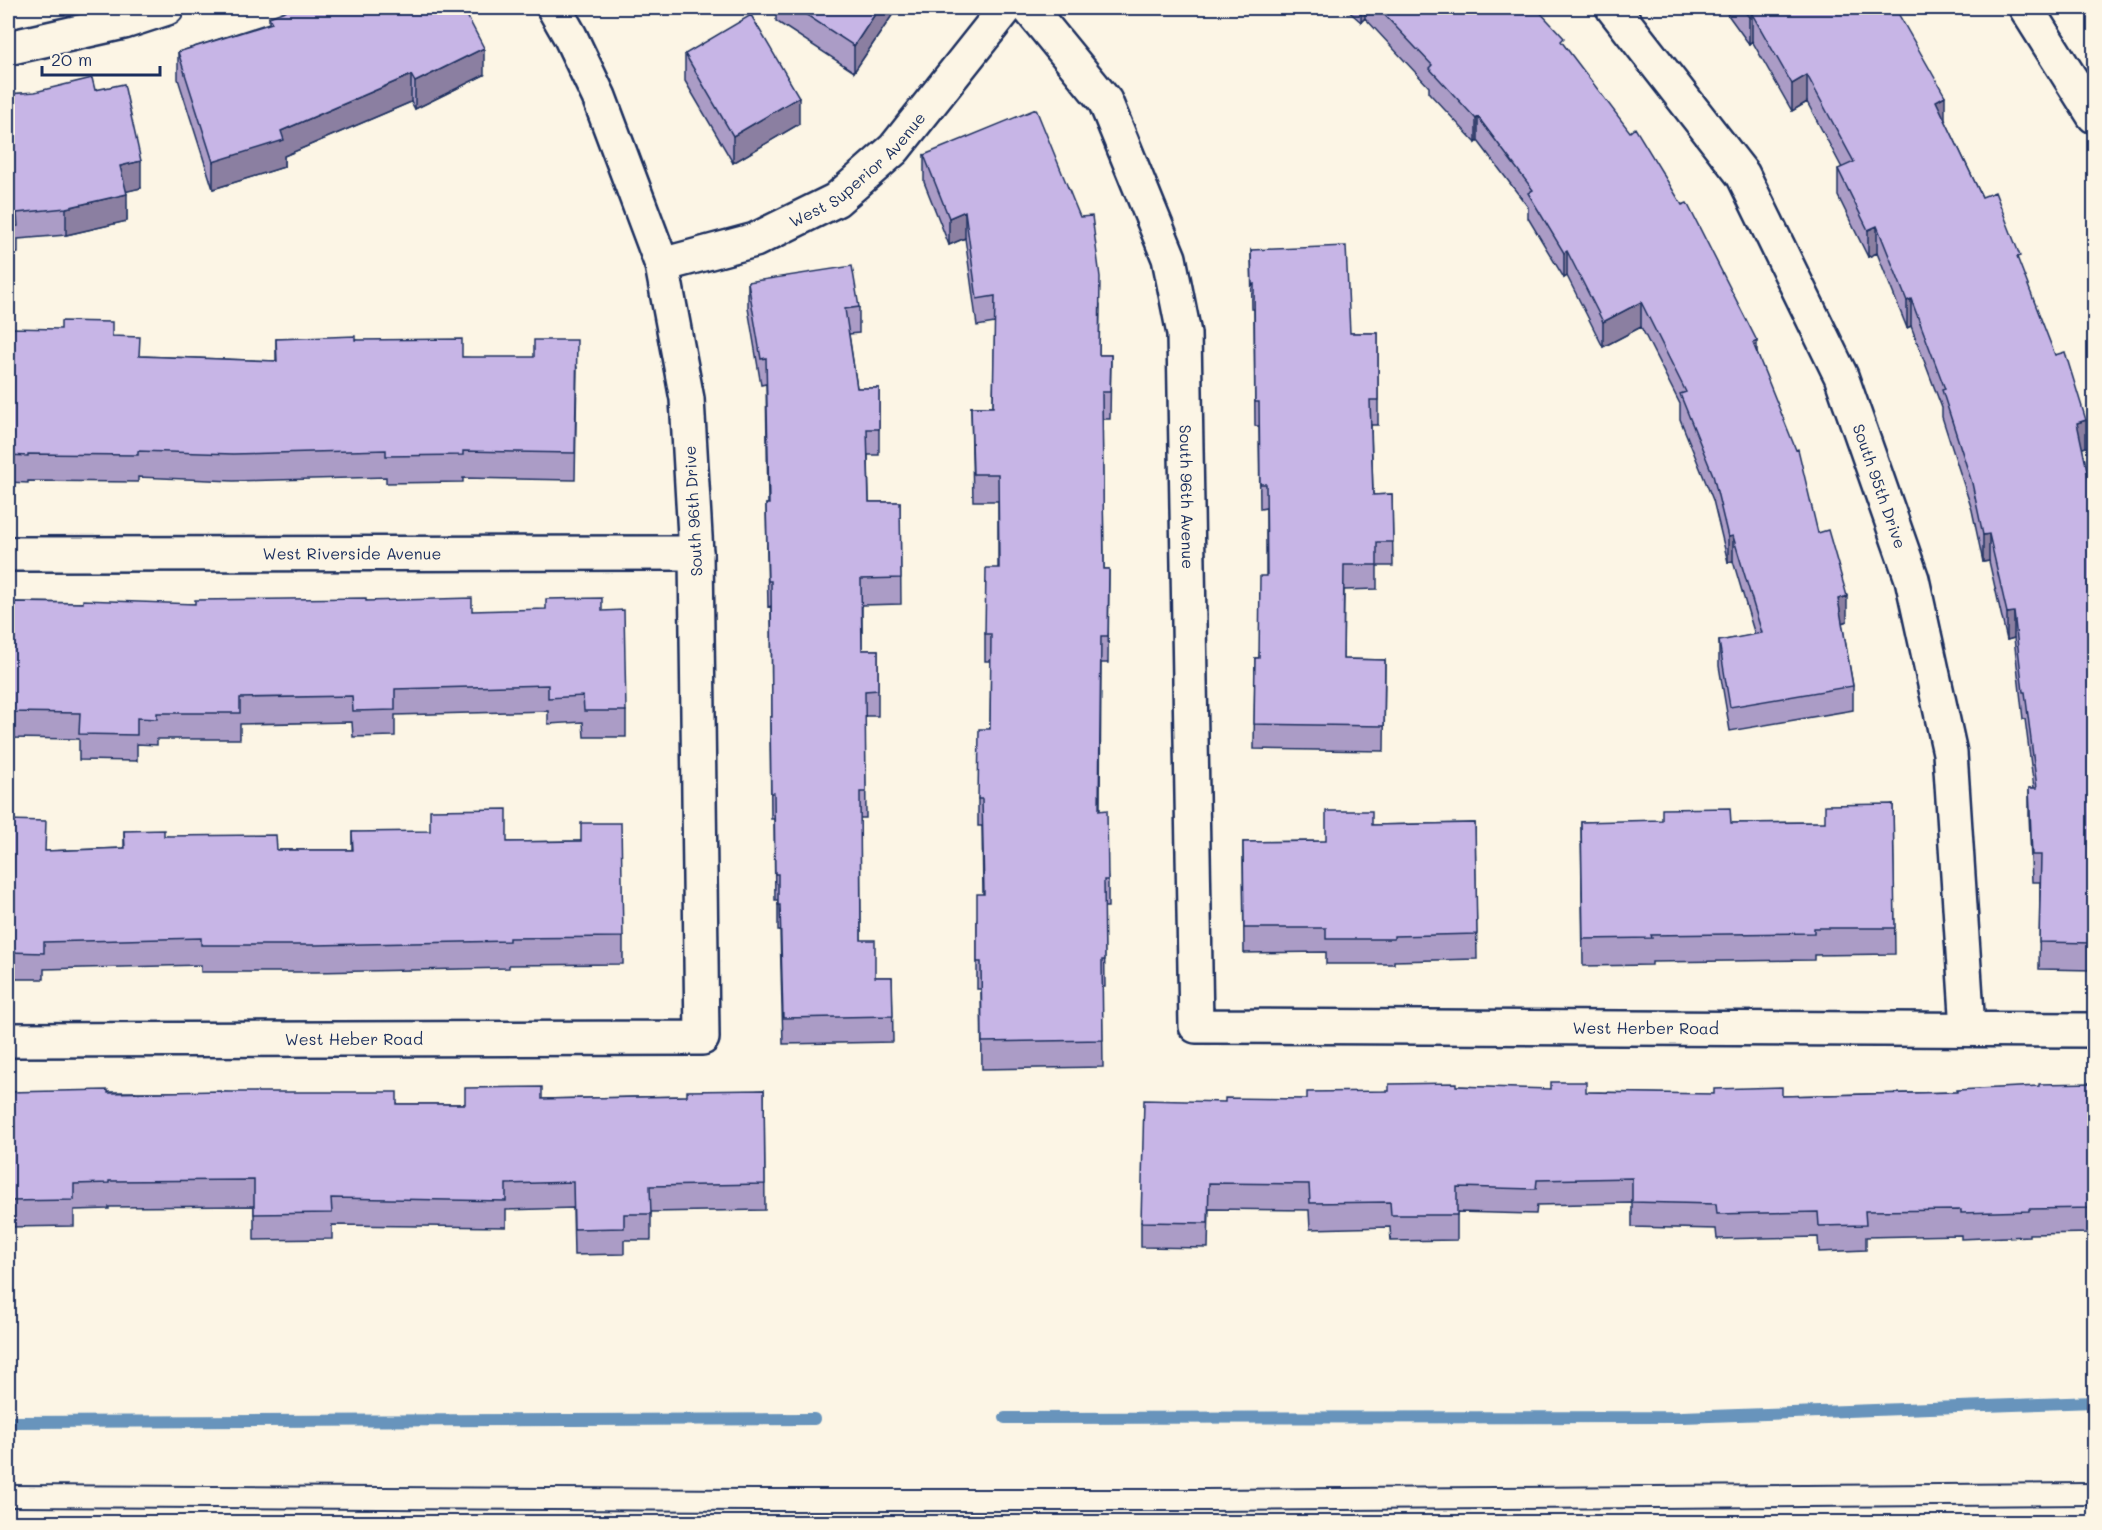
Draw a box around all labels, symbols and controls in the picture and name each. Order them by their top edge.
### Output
scale bar [42,39,160,77]
text: 20 m [51,47,92,71]
street label: West Superior Avenue [785,107,929,232]
street label: South 95th Drive [1849,421,1912,551]
street label: South 96th Avenue [1176,425,1199,569]
street label: South 96th Drive [679,445,706,577]
street label: West Riverside Avenue [263,542,441,564]
street label: West Herber Road [1572,1017,1719,1038]
street label: West Heber Road [285,1028,423,1049]

